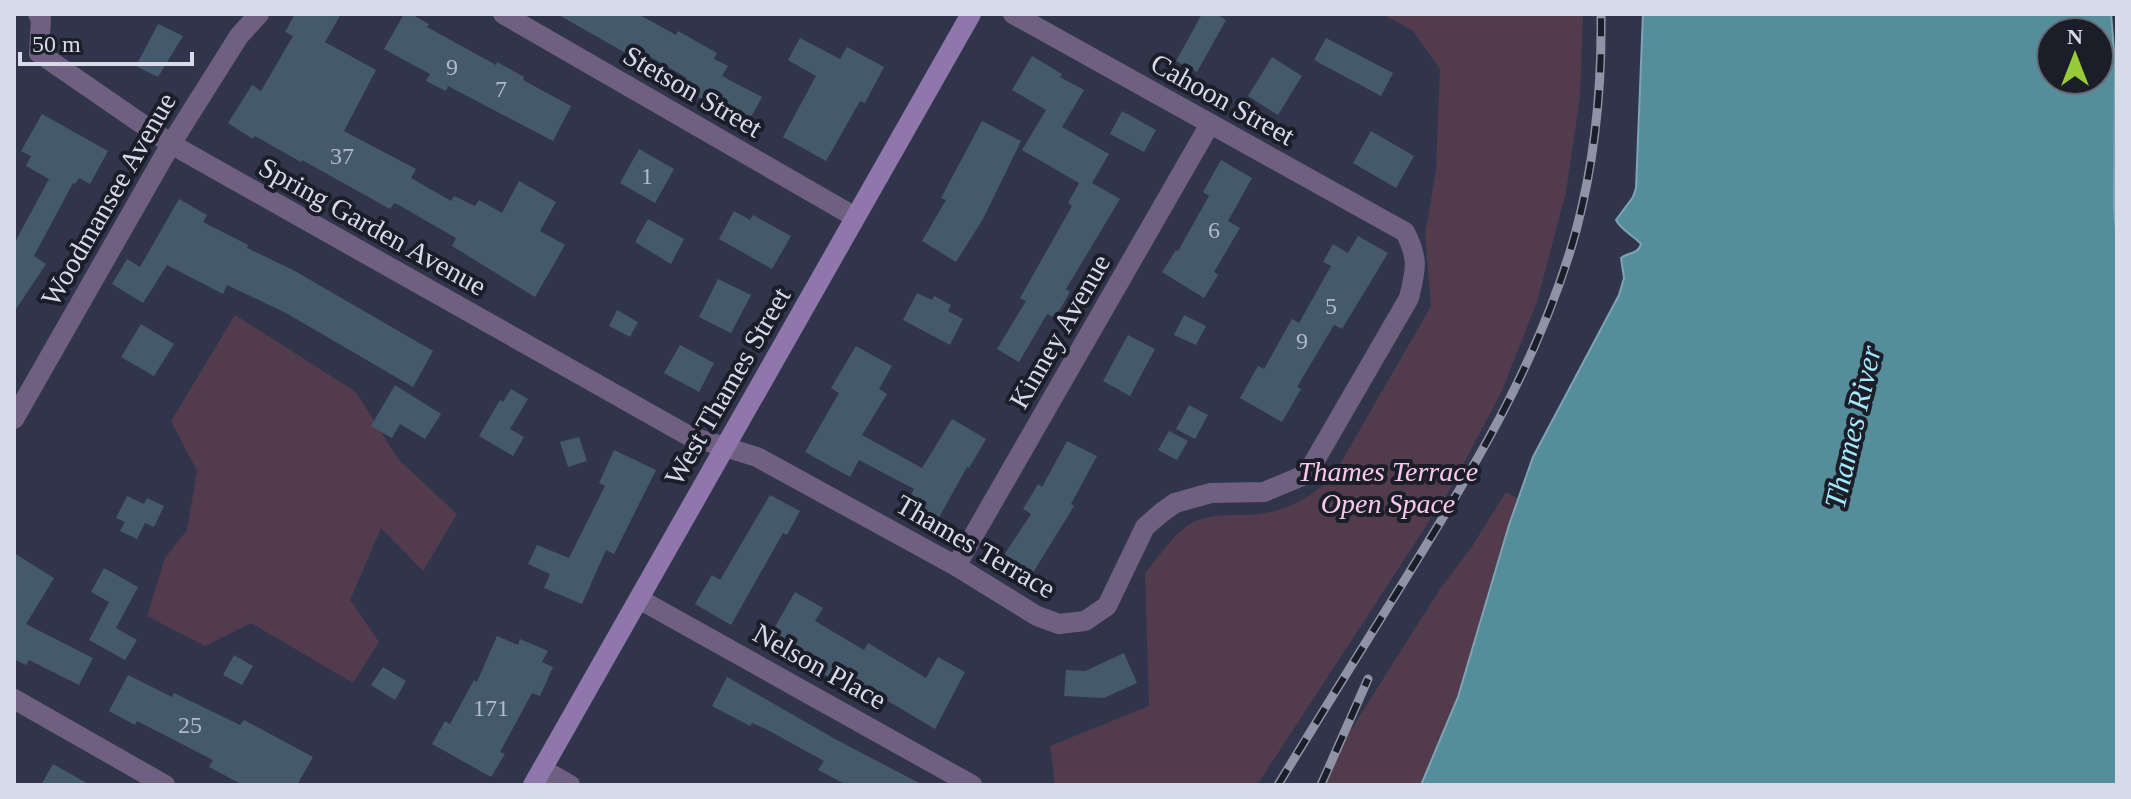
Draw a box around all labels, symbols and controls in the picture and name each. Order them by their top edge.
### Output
scale bar [20,16,192,66]
north arrow [2035,16,2115,96]
text: N [2067,24,2083,49]
text: 50 m [32,31,81,57]
street label: Stetson Street [618,39,768,144]
street label: Cahoon Street [1146,47,1300,152]
house number: 9 [446,54,458,80]
house number: 7 [495,76,507,102]
street label: Woodmansee Avenue [35,87,182,311]
house number: 37 [330,143,354,169]
street label: Spring Garden Avenue [254,151,492,302]
house number: 1 [641,163,653,189]
house number: 6 [1208,217,1220,243]
street label: Kinney Avenue [1003,249,1116,414]
street label: West Thames Street [658,282,797,490]
house number: 5 [1325,293,1337,319]
house number: 9 [1296,328,1308,354]
water label: Thames River [1818,342,1887,511]
park label: Thames Terrace Open Space [1298,456,1478,519]
street label: Thames Terrace [891,488,1061,605]
street label: Nelson Place [748,617,892,716]
house number: 171 [473,695,509,721]
house number: 25 [178,712,202,738]

